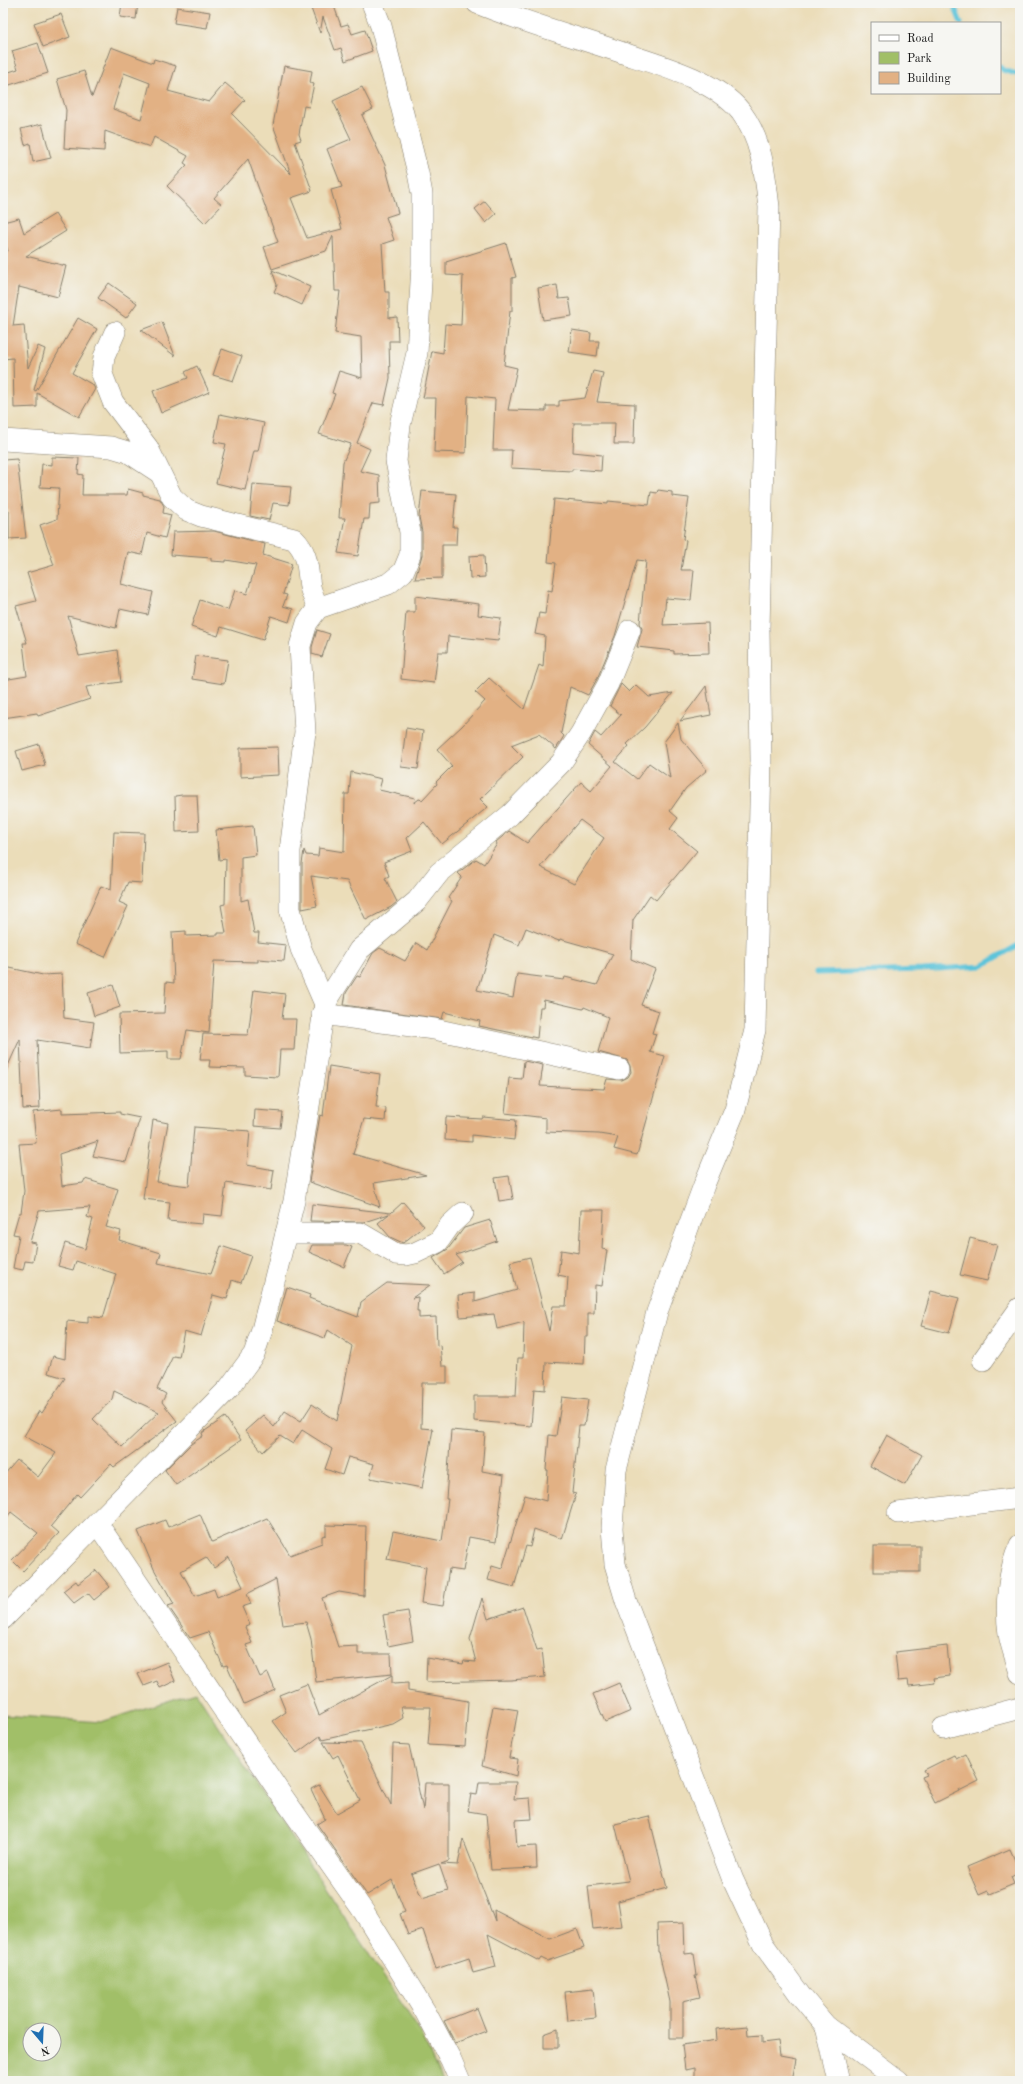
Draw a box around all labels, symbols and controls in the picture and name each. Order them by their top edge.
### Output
legend [871,22,1001,94]
text: Road [907,33,934,45]
text: Park [907,53,932,65]
text: Building [907,73,951,85]
north arrow [22,2022,62,2062]
text: N [38,2043,51,2057]

